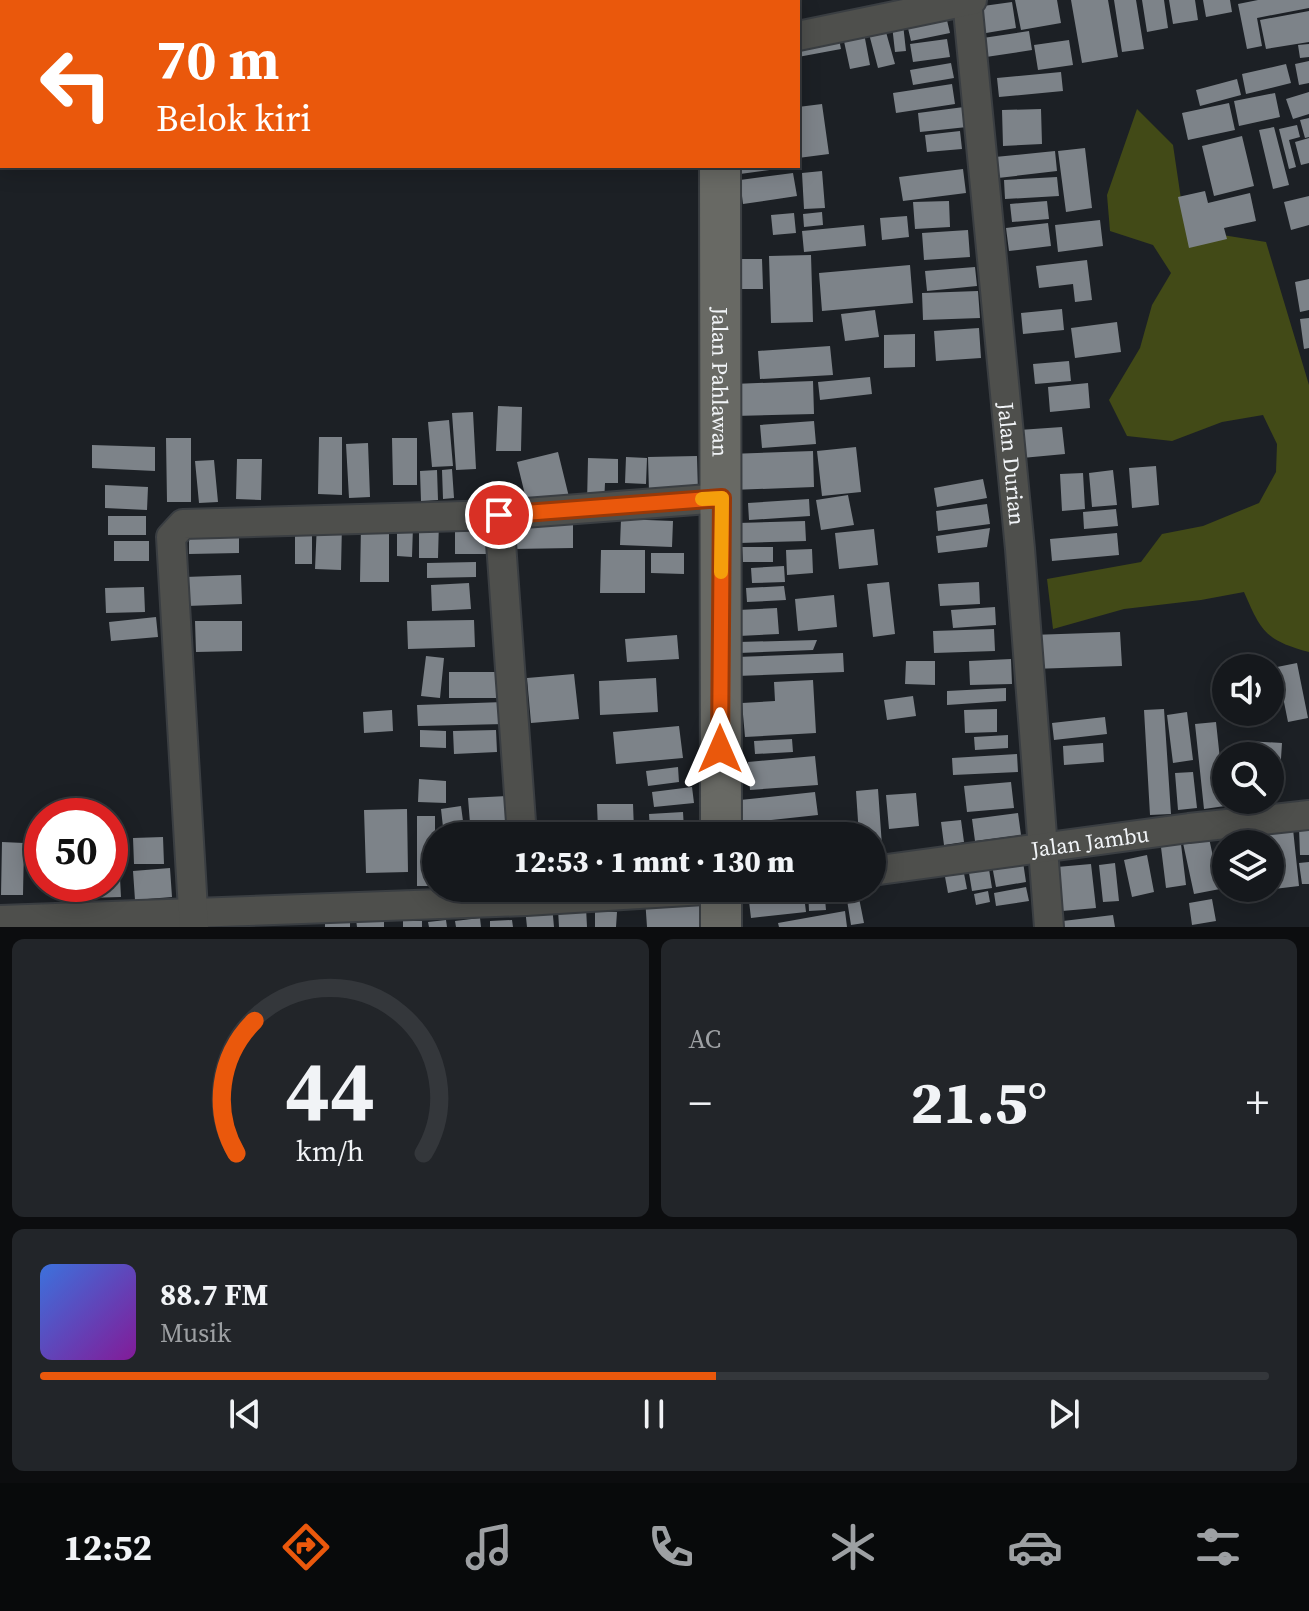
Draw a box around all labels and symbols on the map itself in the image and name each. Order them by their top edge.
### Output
street label: Jalan Pahlawan [705,306,735,457]
street label: Jalan Durian [991,400,1033,527]
pin [465,481,533,549]
position arrow [678,707,762,791]
speed limit sign: 50 [24,798,128,902]
street label: Jalan Jambu [1028,819,1151,864]

